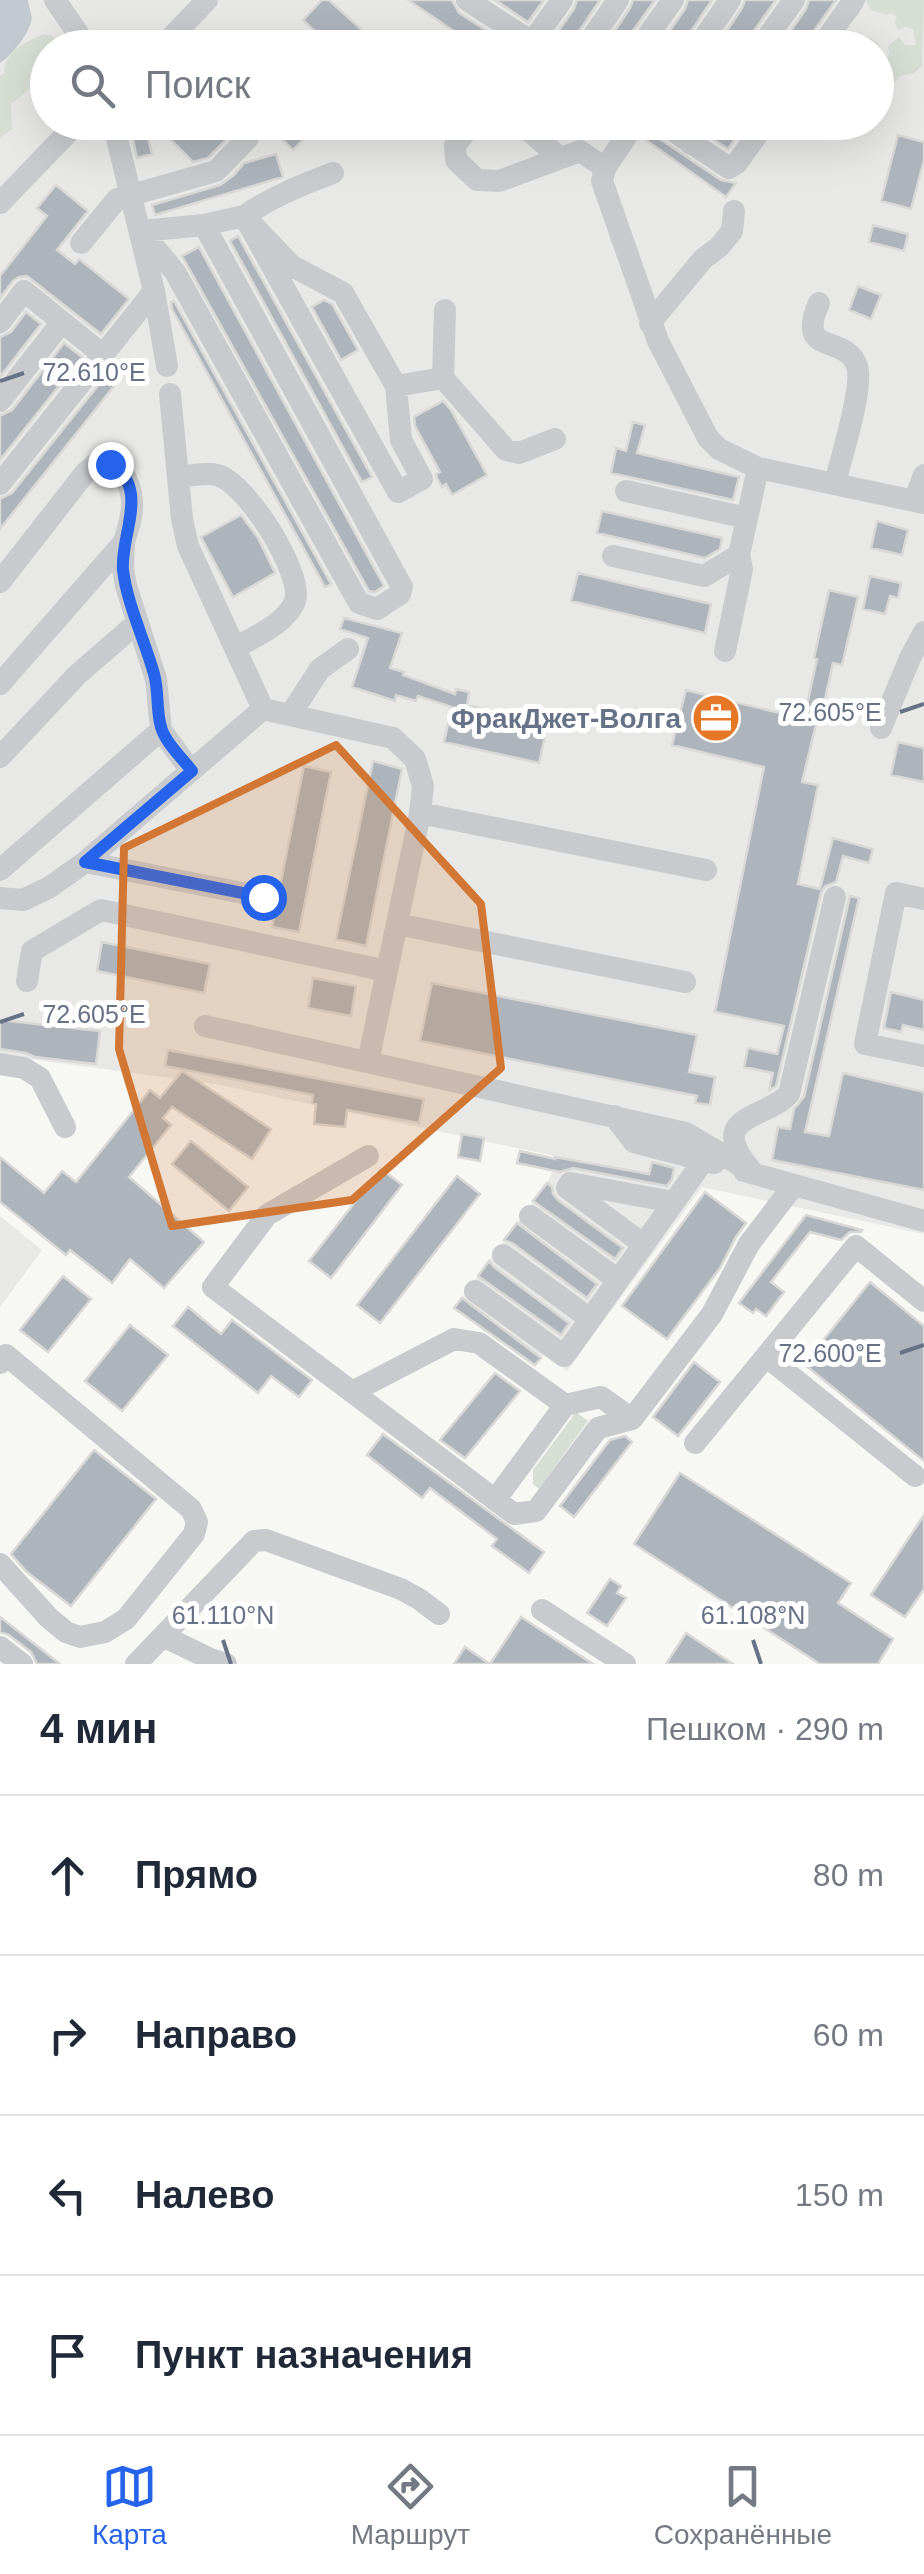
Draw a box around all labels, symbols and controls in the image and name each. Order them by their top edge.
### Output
search box [30,30,894,140]
icon: search [65,58,120,113]
text: Поиск [145,64,250,106]
text: 72.610°E [42,358,146,386]
route end [88,442,134,488]
office icon: ФракДжет-Волга [690,692,742,744]
text: 72.605°E [778,698,882,726]
place label: ФракДжет-Волга [451,703,681,734]
route start [241,875,287,921]
text: 72.605°E [42,1000,146,1028]
text: 72.600°E [778,1339,882,1367]
text: 61.110°N [172,1601,274,1629]
text: 61.108°N [701,1601,805,1629]
text: 4 мин [40,1705,157,1752]
text: Пешком · 290 m [646,1711,884,1747]
icon: ahead [40,1848,95,1903]
text: Прямо [135,1854,258,1896]
text: 80 m [813,1857,884,1893]
icon: right [40,2008,95,2063]
text: Направо [135,2014,297,2056]
text: 60 m [813,2017,884,2053]
icon: left [40,2168,95,2223]
text: Налево [135,2174,274,2216]
text: 150 m [795,2177,884,2213]
icon: arrive [40,2328,95,2383]
text: Пункт назначения [135,2334,473,2376]
tab: Карта [92,2459,167,2551]
tab: Маршрут [351,2459,470,2551]
tab: Сохранённые [654,2459,832,2551]

